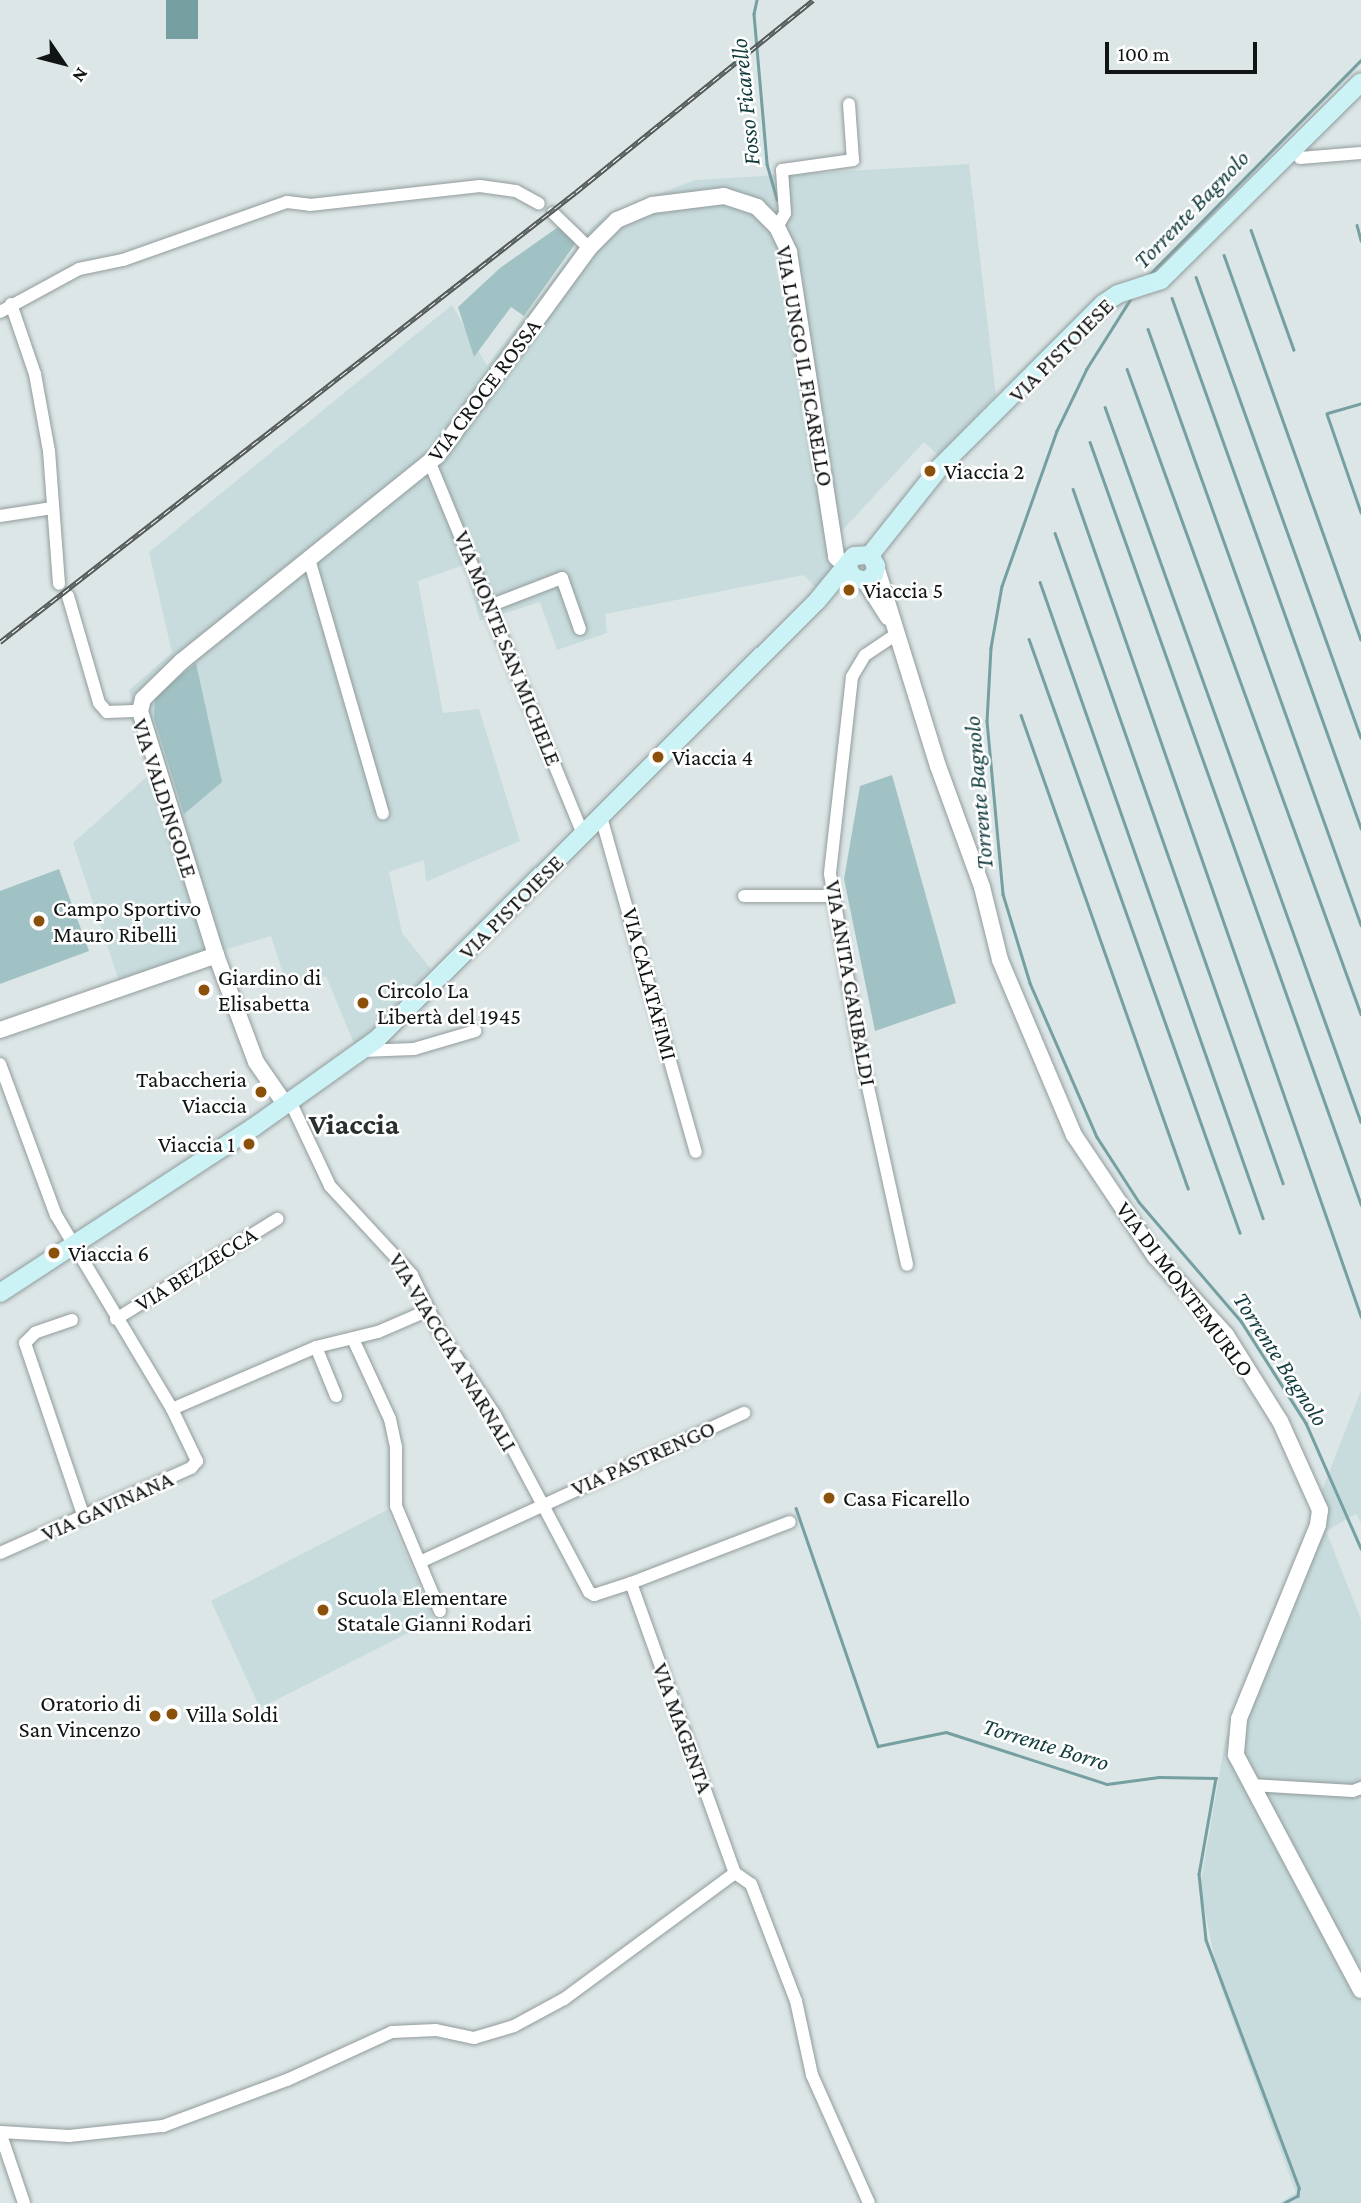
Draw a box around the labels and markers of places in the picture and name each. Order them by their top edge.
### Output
place label: Viaccia 2 [944,457,1024,485]
marker: Viaccia 2 [922,463,938,479]
place label: Viaccia 5 [863,576,943,604]
marker: Viaccia 5 [841,582,857,598]
place label: Viaccia 4 [672,743,753,771]
marker: Viaccia 4 [650,749,666,765]
place label: Campo Sportivo Mauro Ribelli [53,894,201,948]
marker: Campo Sportivo Mauro Ribelli [31,913,47,929]
place label: Giardino di Elisabetta [218,963,321,1017]
place label: Circolo La Libertà del 1945 [377,976,521,1030]
marker: Giardino di Elisabetta [196,982,212,998]
marker: Circolo La Libertà del 1945 [355,995,371,1011]
place label: Tabaccheria Viaccia [136,1065,247,1119]
marker: Tabaccheria Viaccia [253,1084,269,1100]
place label: Viaccia 1 [158,1130,235,1158]
marker: Viaccia 1 [241,1136,257,1152]
place label: Viaccia 6 [68,1239,149,1267]
marker: Viaccia 6 [46,1245,62,1261]
place label: Casa Ficarello [843,1484,970,1512]
marker: Casa Ficarello [821,1490,837,1506]
place label: Scuola Elementare Statale Gianni Rodari [337,1583,532,1637]
marker: Scuola Elementare Statale Gianni Rodari [315,1602,331,1618]
place label: Oratorio di San Vincenzo [19,1689,141,1743]
place label: Villa Soldi [186,1700,278,1728]
marker: Villa Soldi [164,1706,180,1722]
marker: Oratorio di San Vincenzo [147,1708,163,1724]

